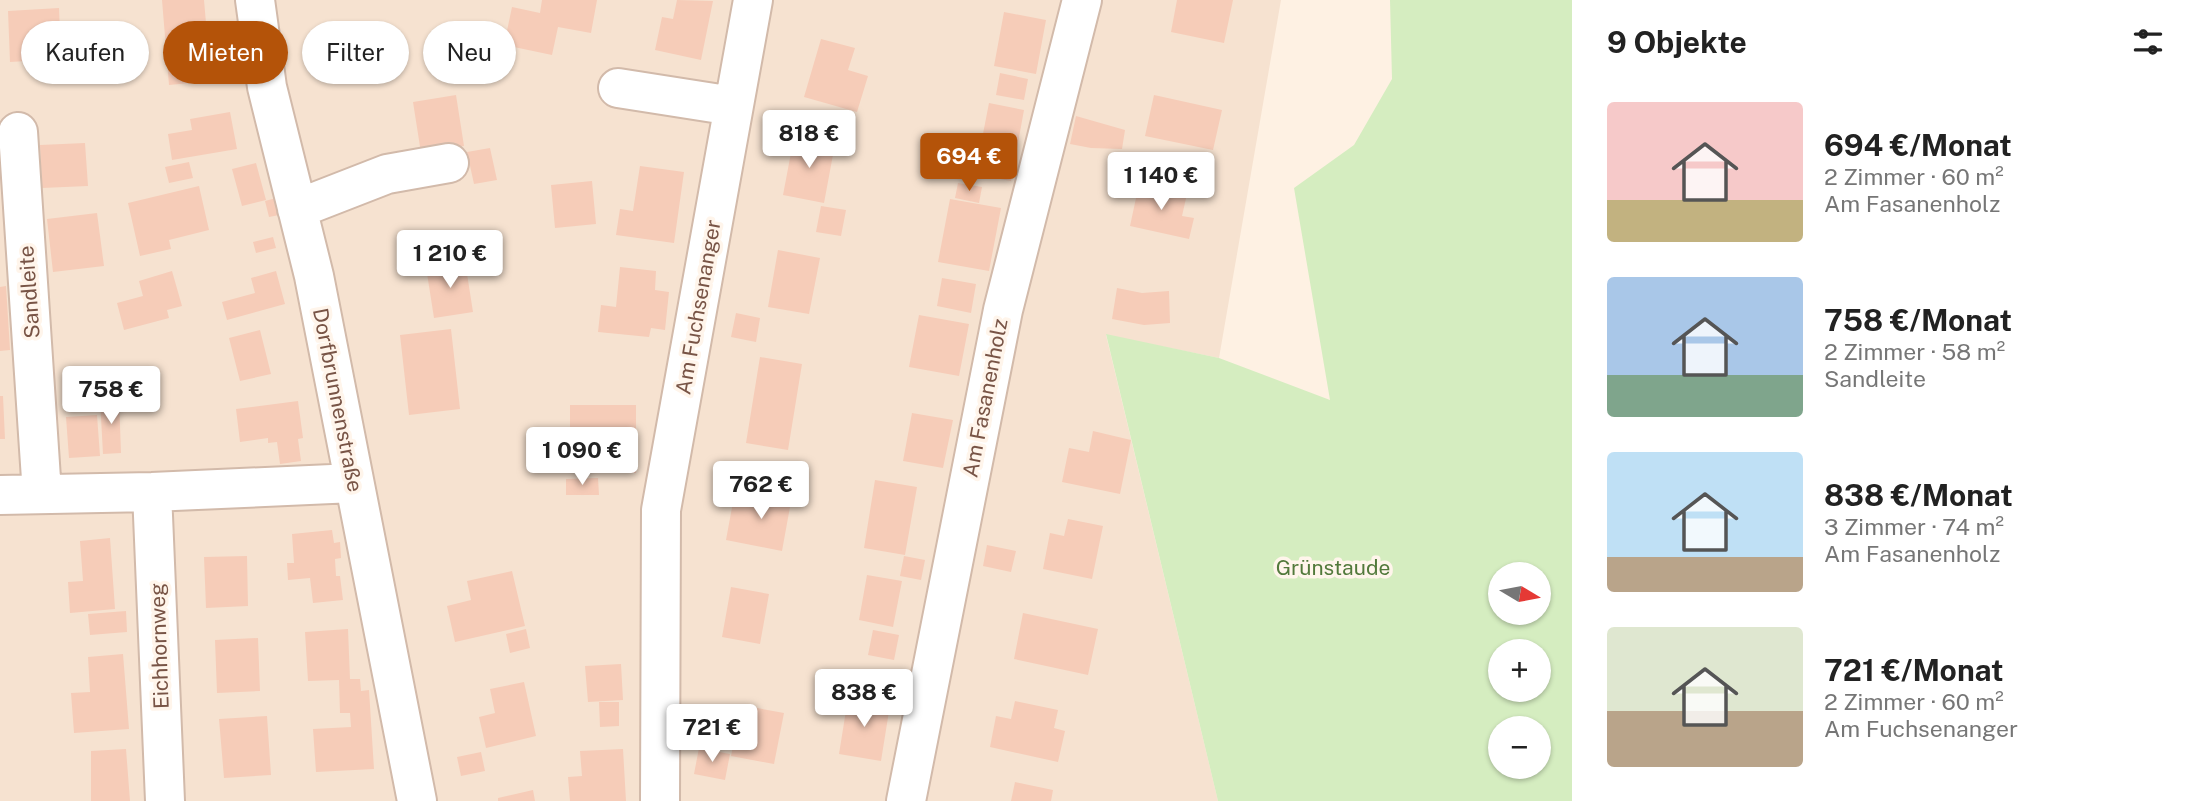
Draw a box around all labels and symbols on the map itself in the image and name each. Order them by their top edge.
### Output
pin: 818 € [760,110,858,170]
pin: 694 € [920,134,1018,193]
pin: 1 140 € [1096,152,1226,212]
street label: Am Fuchsenanger [670,218,726,396]
pin: 1 210 € [385,230,515,290]
street label: Sandleite [13,245,45,339]
street label: Dorfbrunnenstraße [308,306,368,494]
street label: Am Fasanenholz [957,317,1013,479]
pin: 758 € [62,366,160,426]
pin: 1 090 € [517,428,647,487]
pin: 762 € [712,462,810,521]
park label: Grünstaude [1276,555,1390,580]
north arrow [1488,562,1550,625]
street label: Eichhornweg [144,582,174,710]
pin: 838 € [815,670,913,729]
pin: 721 € [663,704,761,764]

